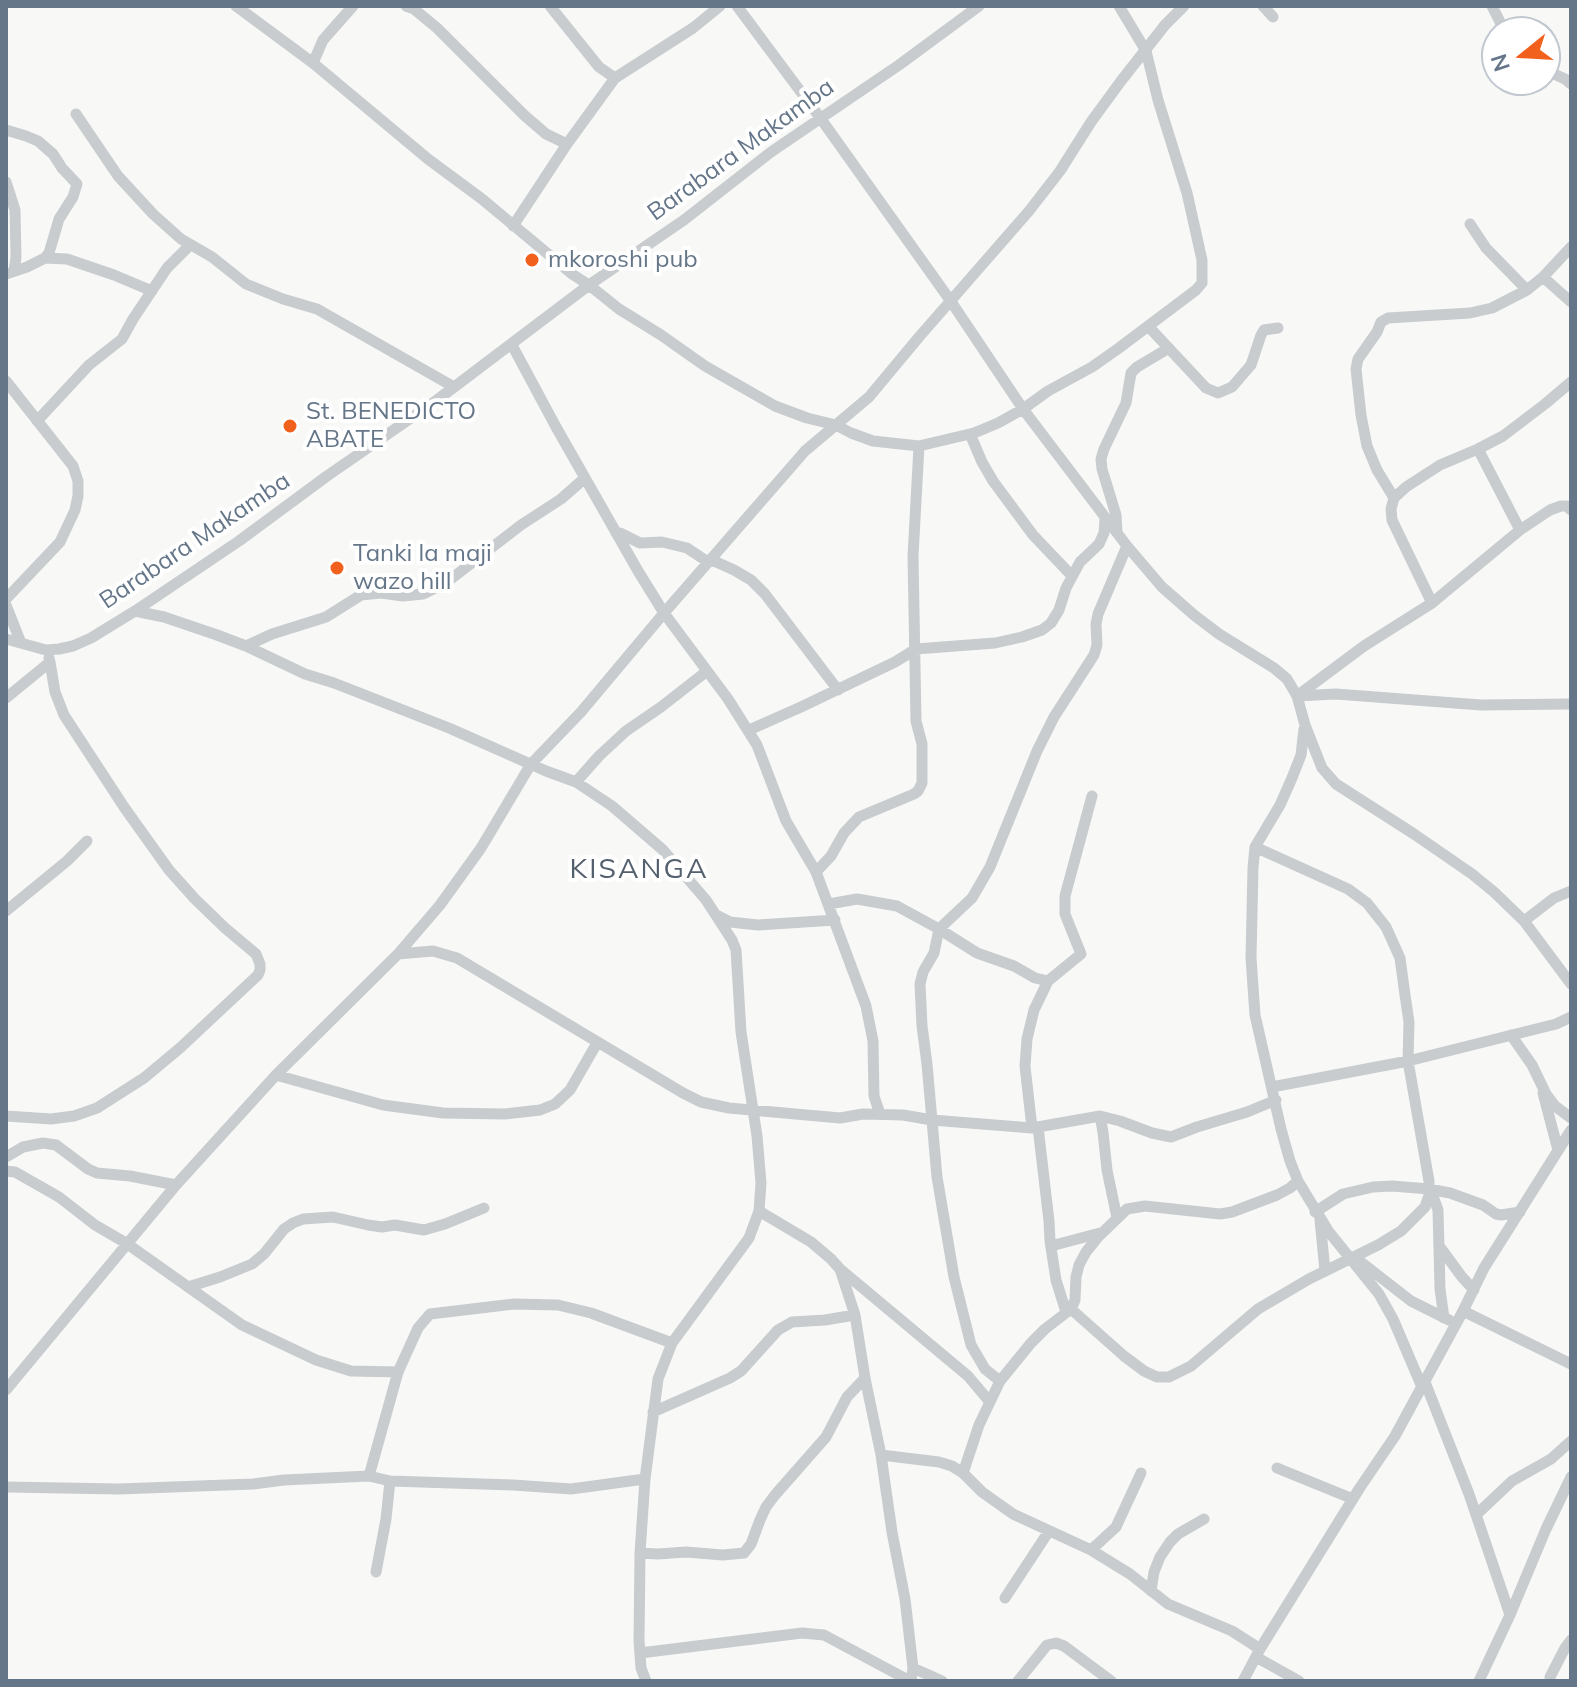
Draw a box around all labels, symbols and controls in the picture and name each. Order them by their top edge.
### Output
north arrow [1481,16,1561,96]
text: N [1484,51,1516,75]
street label: Barabara Makamba [642,73,840,227]
place label: mkoroshi pub [548,246,698,274]
marker: mkoroshi pub [523,251,541,269]
place label: St. BENEDICTO ABATE [306,398,476,454]
marker: St. BENEDICTO ABATE [281,417,299,435]
street label: Barabara Makamba [94,467,296,615]
place label: Tanki la maji wazo hill [353,540,492,596]
marker: Tanki la maji wazo hill [328,559,346,577]
district label: KISANGA [570,853,708,887]

